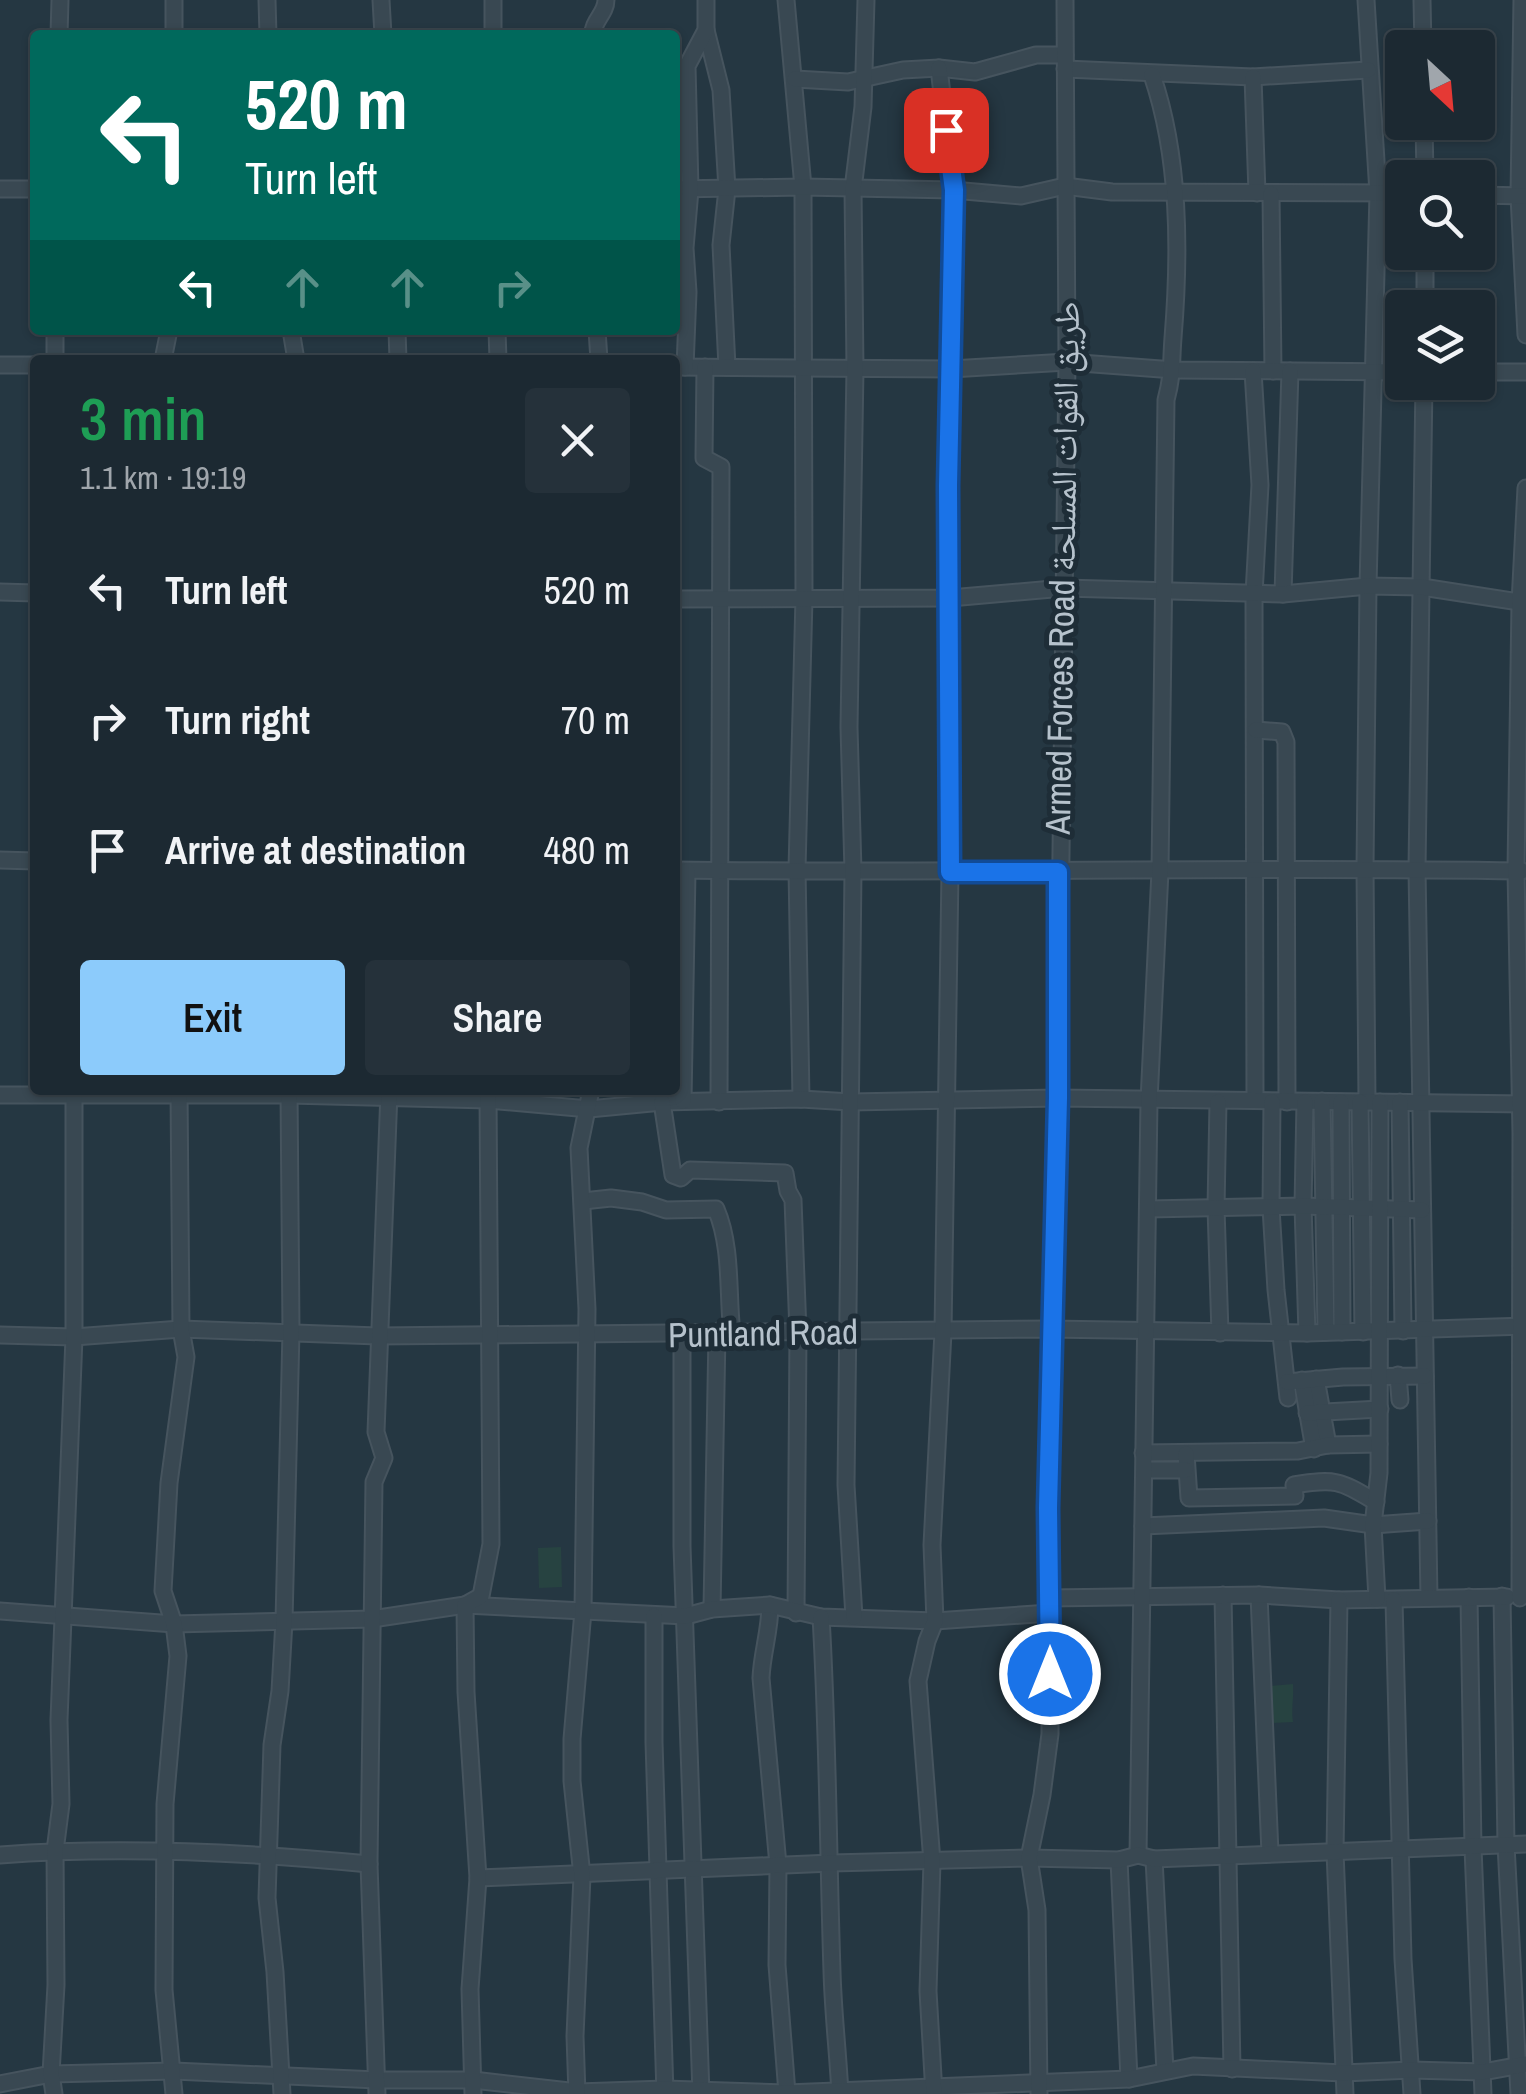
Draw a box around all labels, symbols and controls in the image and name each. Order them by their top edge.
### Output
north arrow [1385,30,1495,140]
map controls [1385,30,1495,400]
text: 520 m [245,57,408,151]
icon: left [80,70,210,200]
pin [904,88,989,173]
icon: arrive [919,103,974,158]
text: Turn left [245,147,377,208]
button: search [1385,160,1495,270]
icon: left [170,260,225,315]
icon: ahead [275,260,330,315]
icon: ahead [380,260,435,315]
icon: right [485,260,540,315]
button: layers [1385,290,1495,400]
street label: Armed Forces Road طريق القوات المسلحة [1034,301,1090,836]
text: 3 min [80,378,207,459]
button: close [525,388,630,493]
text: 1.1 km · 19:19 [80,456,246,499]
icon: left [80,563,135,618]
text: Turn left [165,565,287,616]
text: 520 m [543,565,630,616]
icon: right [80,693,135,748]
text: Turn right [165,695,310,746]
text: 70 m [561,695,630,746]
icon: arrive [80,823,135,878]
text: Arrive at destination [165,825,466,876]
text: 480 m [543,825,630,876]
button: Exit [80,960,345,1075]
button: Share [365,960,630,1075]
street label: Puntland Road [668,1308,858,1358]
position arrow [998,1622,1102,1726]

